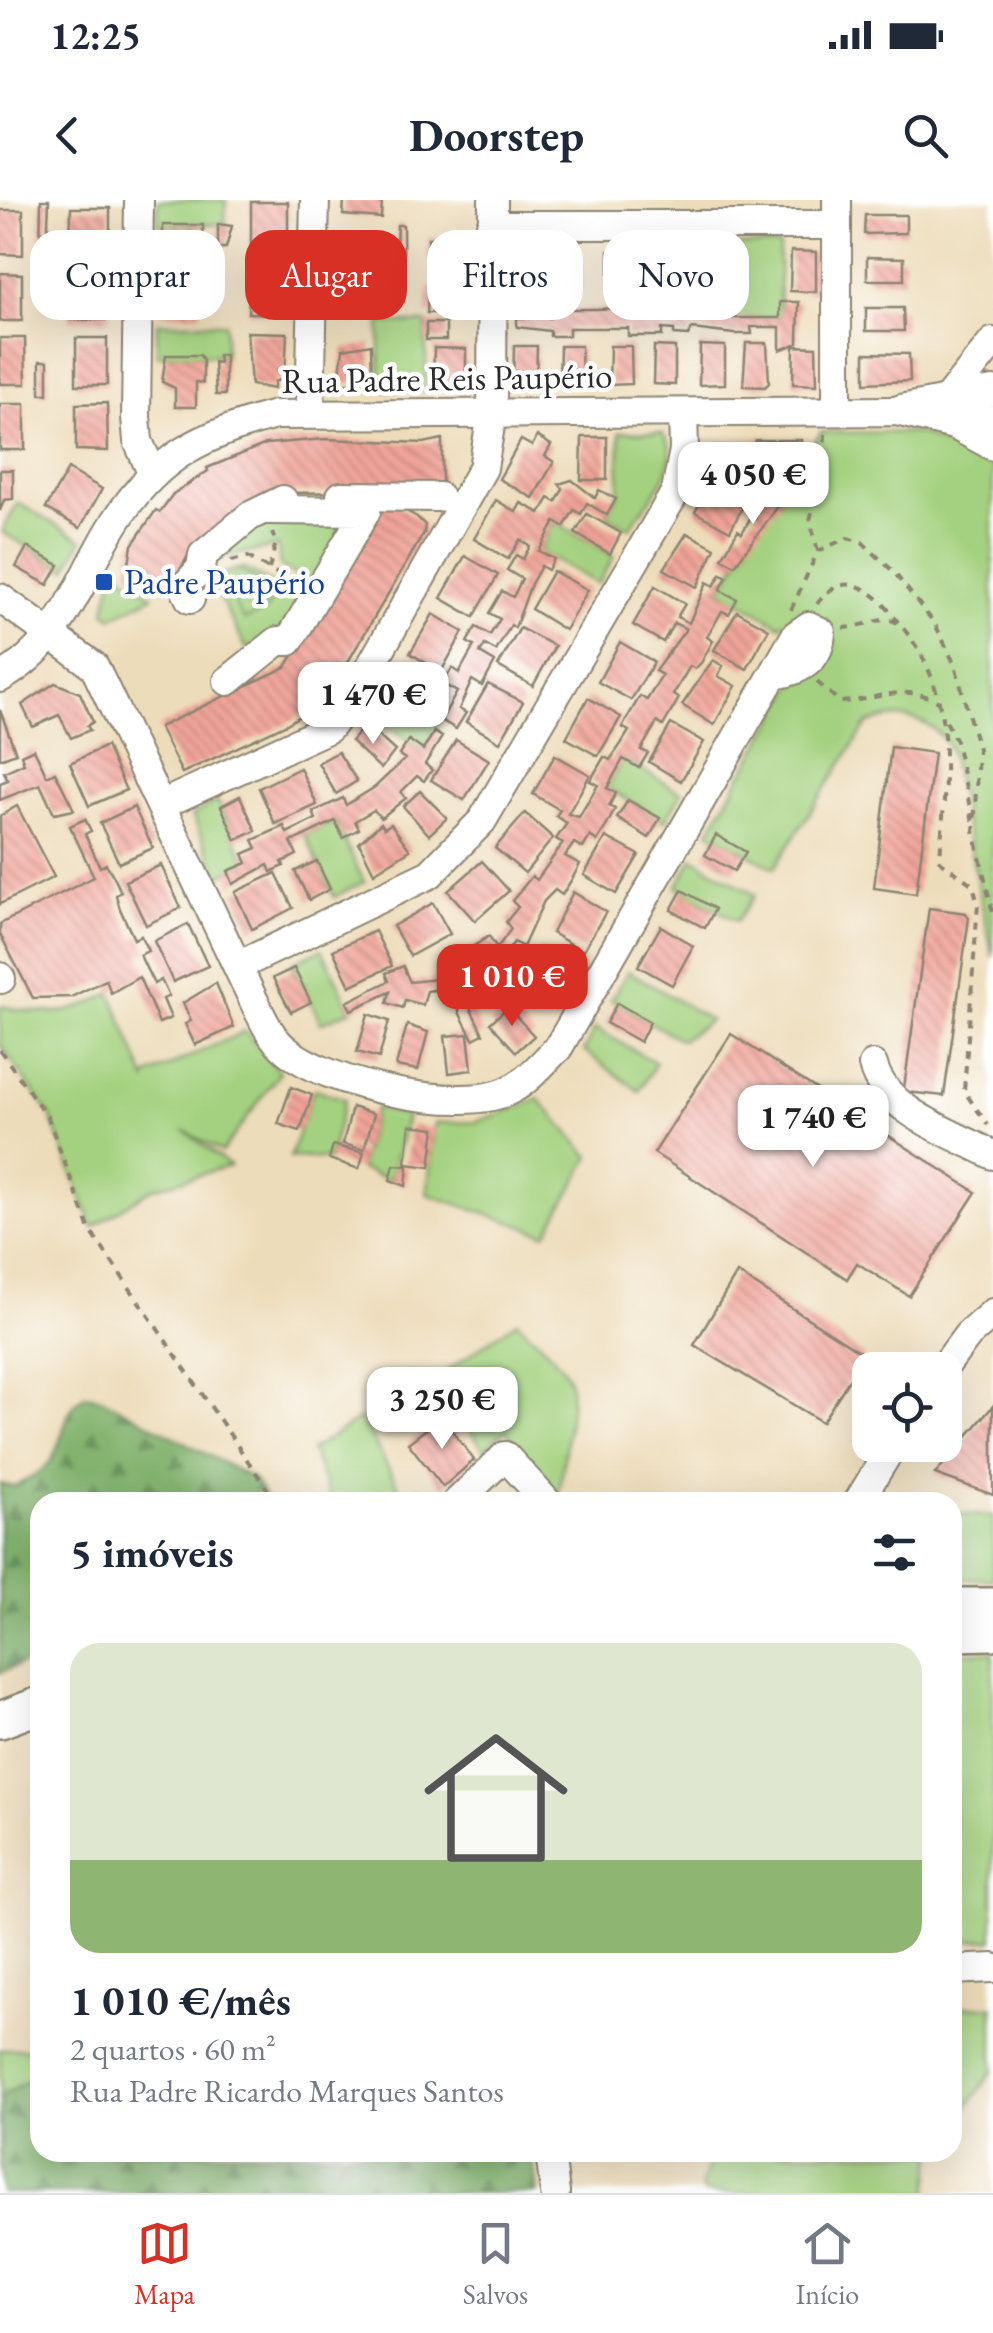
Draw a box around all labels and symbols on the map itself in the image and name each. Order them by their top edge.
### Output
street label: Rua Padre Reis Paupério [281,352,613,403]
pin: 4 050 € [661,442,845,527]
place label: Padre Paupério [124,559,325,604]
marker: Padre Paupério [93,571,115,593]
pin: 1 470 € [281,662,465,747]
pin: 1 010 € [420,944,604,1029]
pin: 1 740 € [721,1085,905,1170]
pin: 3 250 € [350,1367,534,1452]

